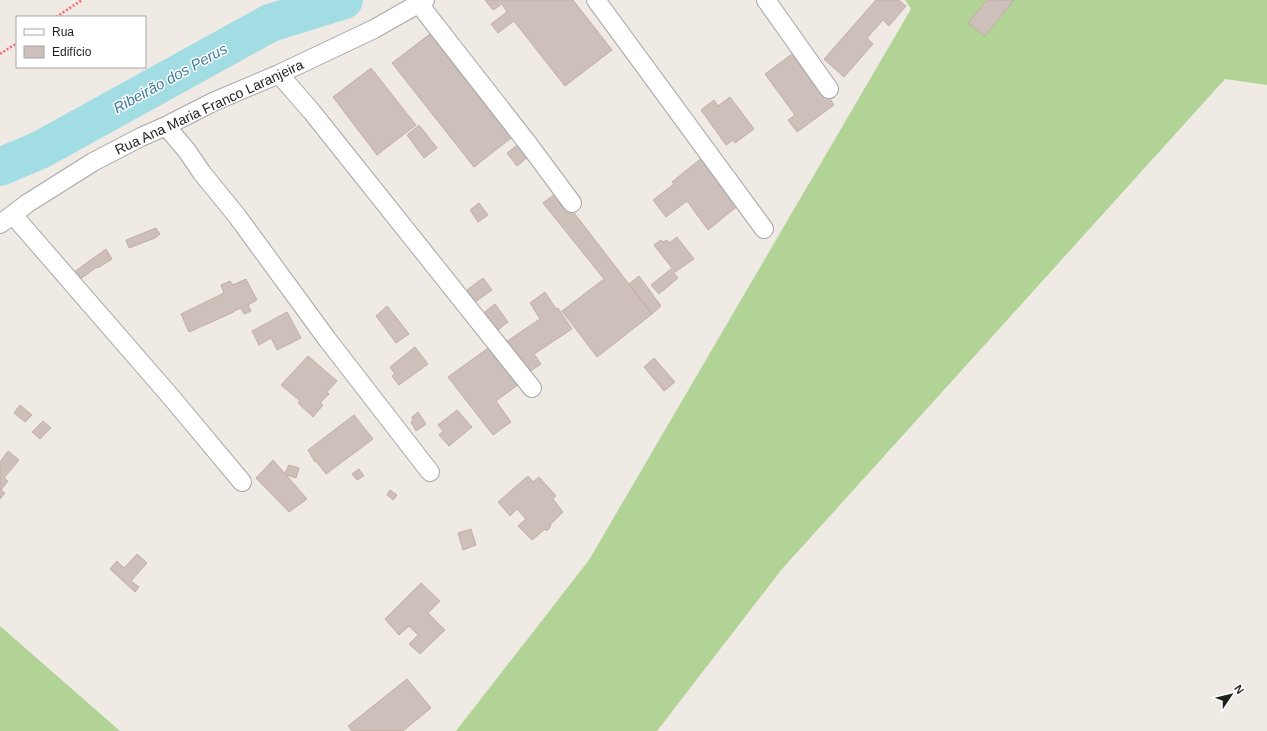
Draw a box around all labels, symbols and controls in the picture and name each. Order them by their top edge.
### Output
legend [16,16,146,68]
text: Rua [52,25,74,39]
water label: Ribeirão dos Perus [110,39,230,116]
text: Edifício [52,45,92,59]
street label: Rua Ana Maria Franco Laranjeira [112,56,306,158]
north arrow [1211,675,1251,715]
text: N [1232,683,1246,696]

